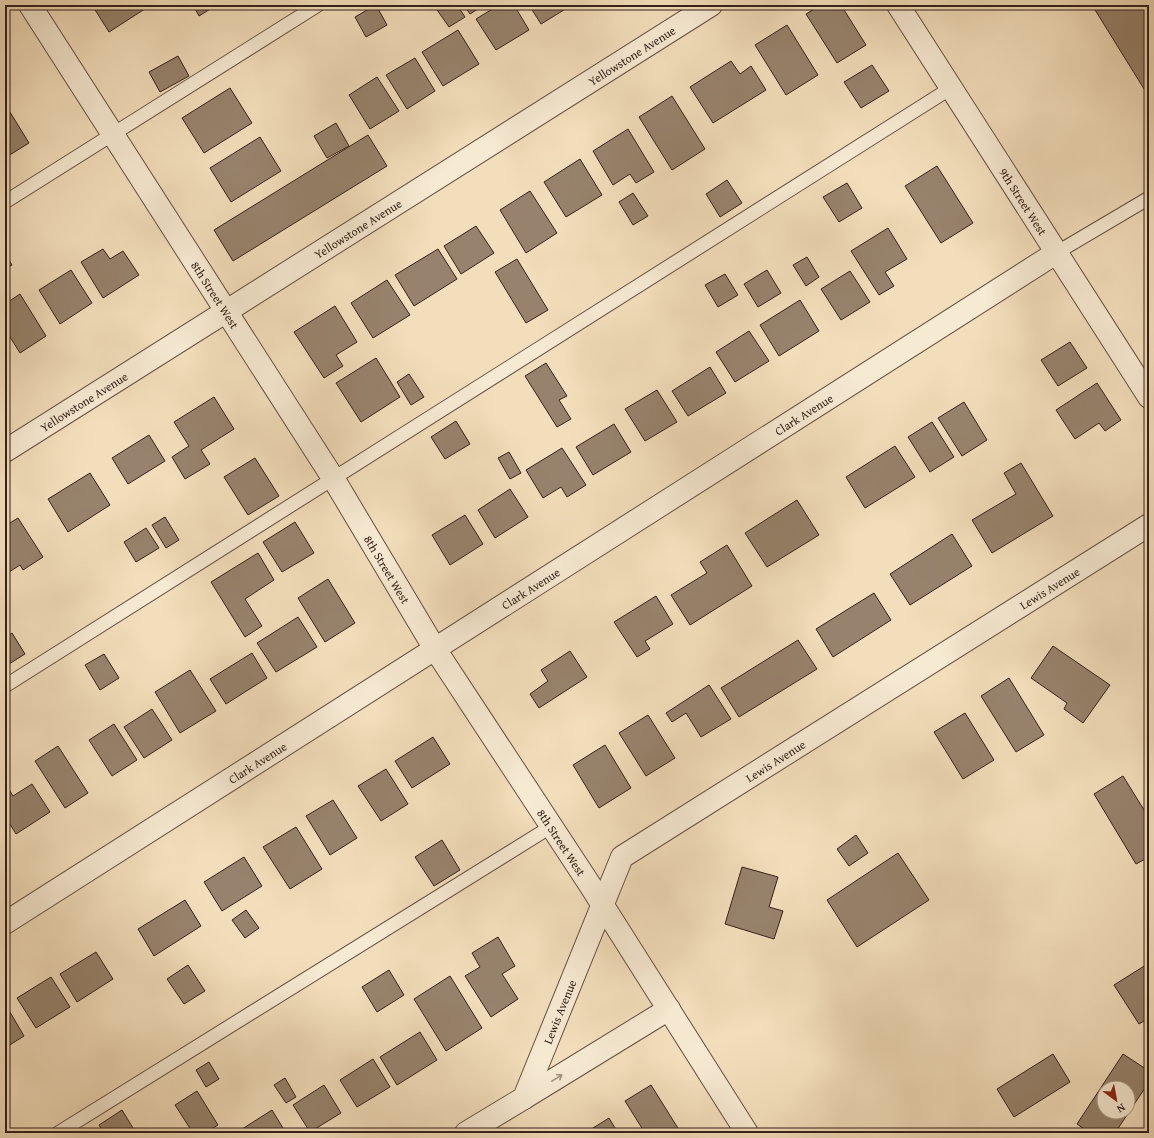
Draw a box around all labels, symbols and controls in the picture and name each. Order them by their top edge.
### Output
street label: Yellowstone Avenue [584,21,679,89]
street label: 9th Street West [996,164,1052,239]
street label: Yellowstone Avenue [311,194,405,262]
street label: 8th Street West [188,258,244,332]
street label: Yellowstone Avenue [37,367,131,435]
street label: Clark Avenue [771,389,836,439]
street label: 8th Street West [360,532,415,607]
street label: Lewis Avenue [1016,562,1083,613]
street label: Clark Avenue [498,563,563,613]
street label: Lewis Avenue [742,735,809,786]
street label: Clark Avenue [225,737,290,787]
street label: 8th Street West [534,805,591,880]
street label: Lewis Avenue [538,977,580,1046]
one-way arrow [551,1073,563,1081]
north arrow [1096,1080,1136,1120]
text: N [1113,1100,1129,1118]

